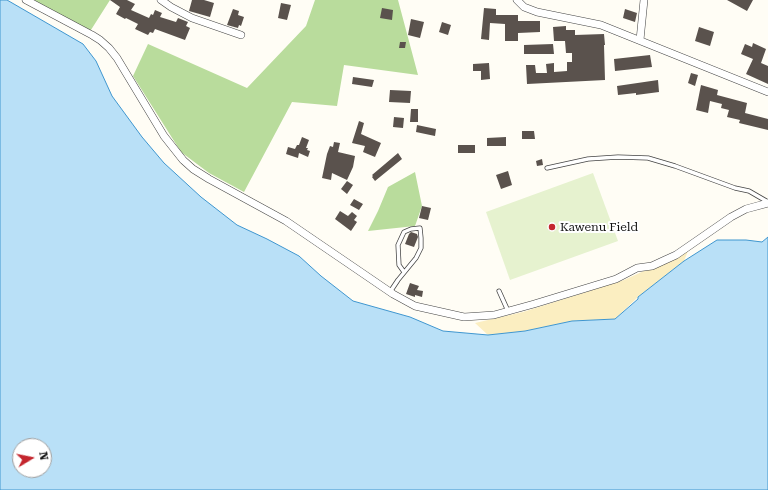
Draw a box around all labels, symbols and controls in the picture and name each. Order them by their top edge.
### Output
place label: Kawenu Field [560,220,638,234]
marker: Kawenu Field [547,222,557,232]
north arrow [12,438,52,478]
text: N [36,451,50,461]

